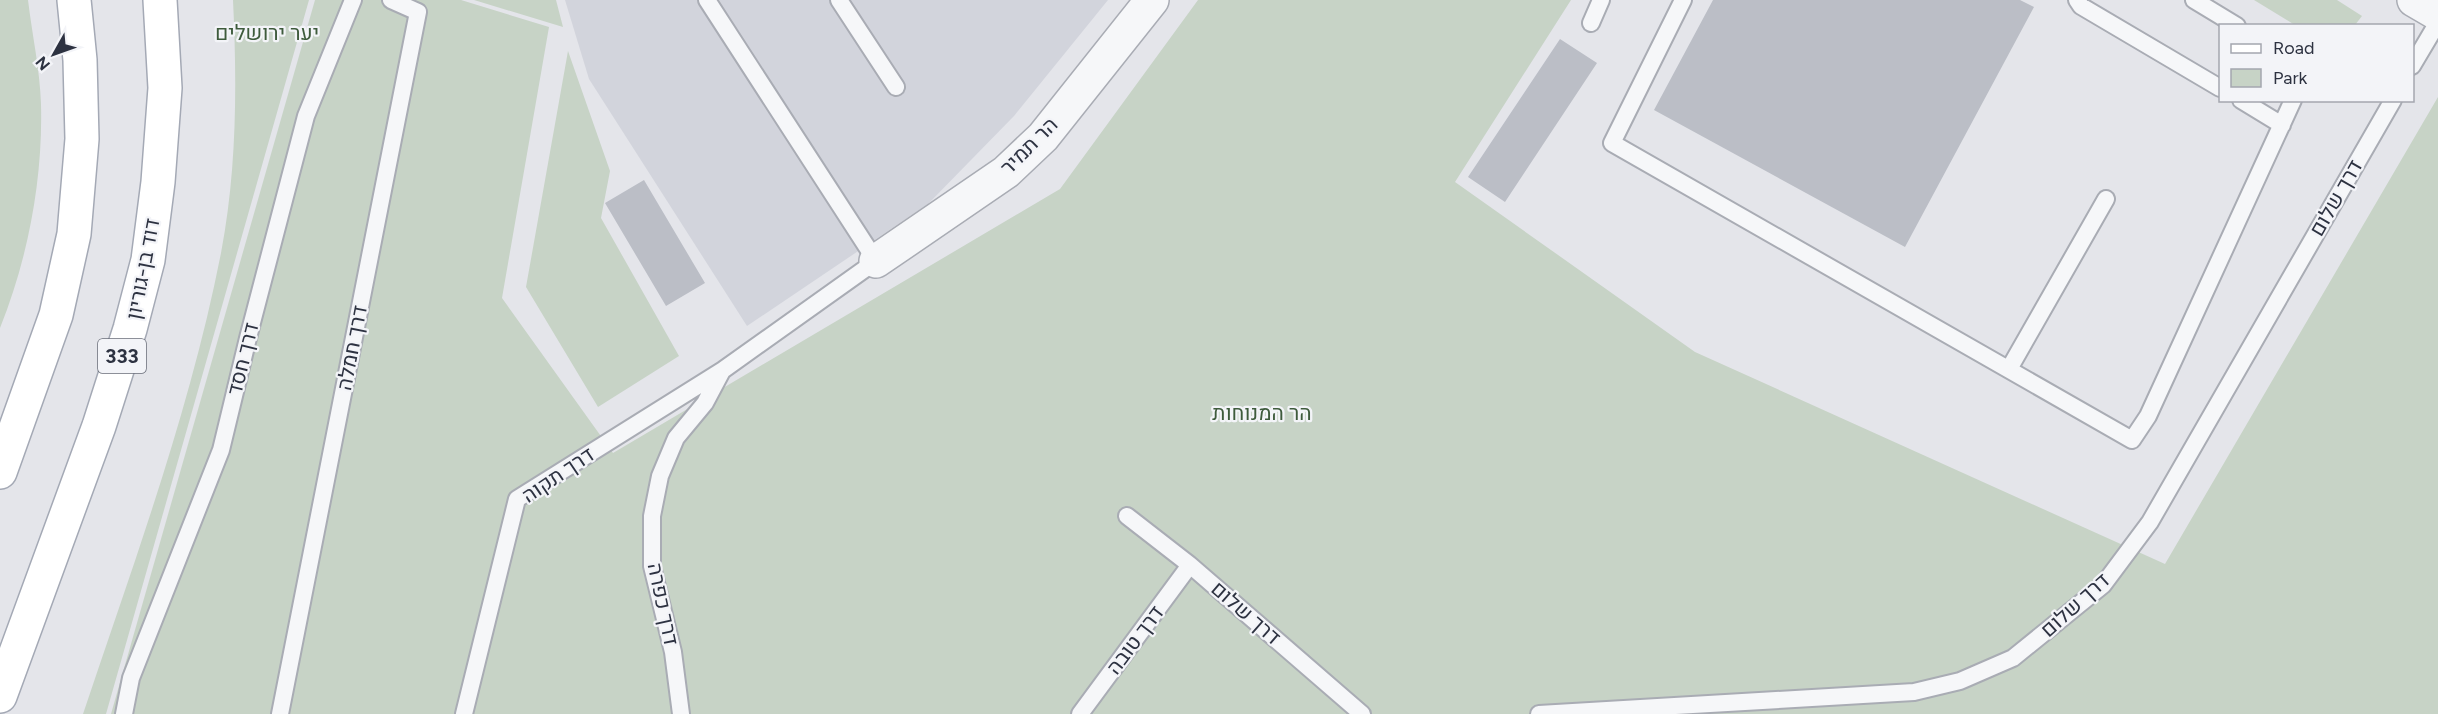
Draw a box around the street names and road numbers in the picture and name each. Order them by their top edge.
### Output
street label: הר תמיר [995,112,1063,180]
street label: דרך שלום [2304,155,2367,240]
street label: דוד בן-גוריון [120,216,165,322]
street label: דרך חמלה [331,303,372,393]
street label: דרך חסד [221,320,264,398]
road number: 333 [98,339,146,373]
street label: דרך תקוה [517,441,599,508]
street label: דרך כפרה [643,560,684,648]
street label: דרך שלום [2035,567,2114,642]
street label: דרך שלום [1206,576,1286,650]
street label: דרך טובה [1101,600,1169,679]

